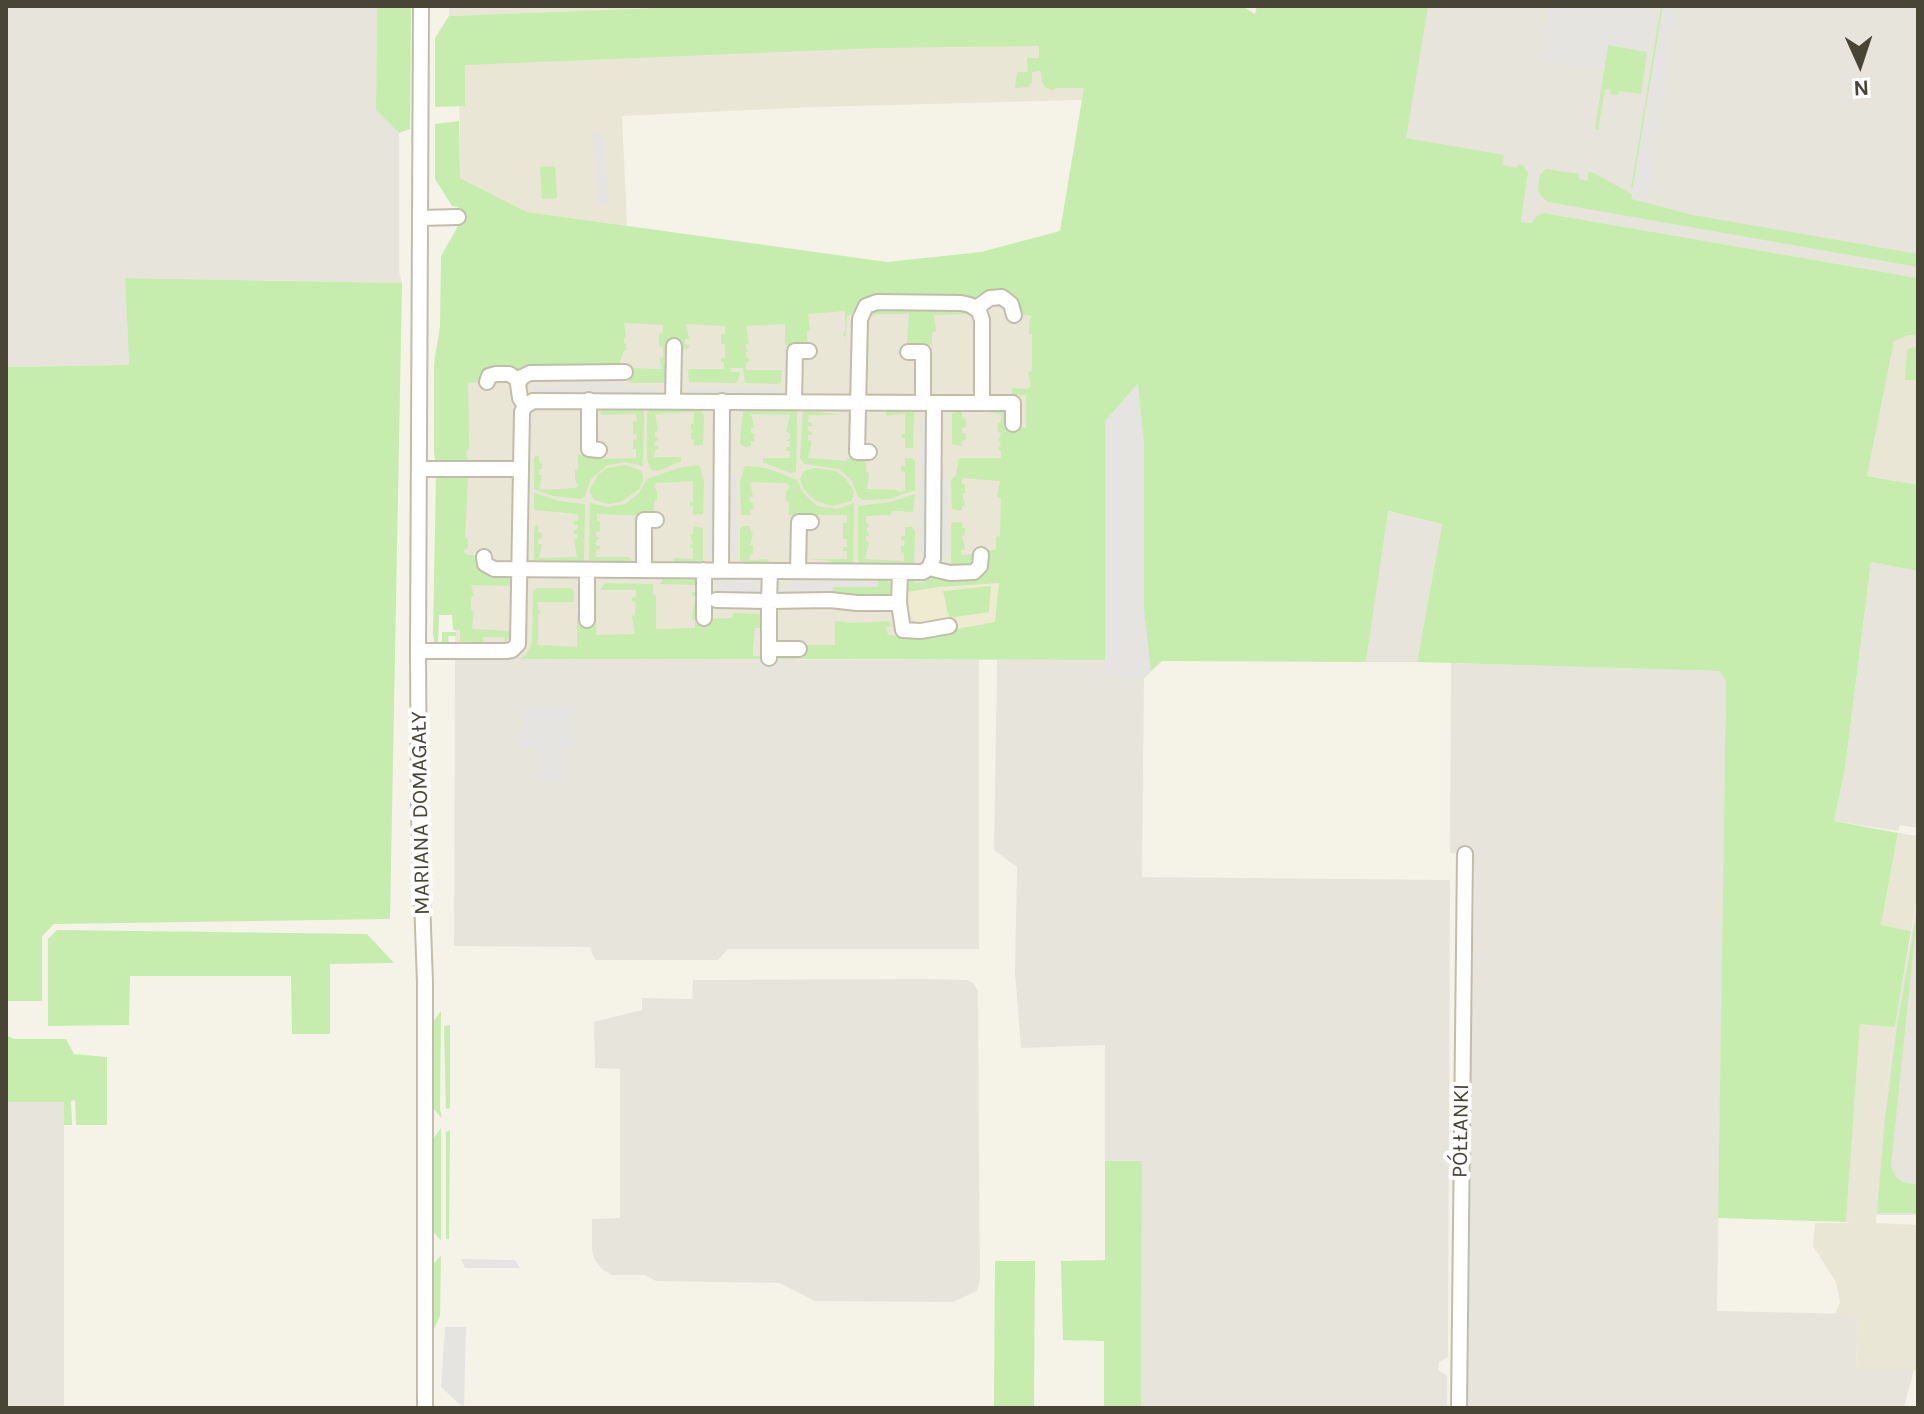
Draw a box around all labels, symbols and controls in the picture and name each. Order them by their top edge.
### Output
north arrow [1820,24,1900,104]
text: N [1853,75,1870,101]
street label: MARIANA DOMAGAŁY [406,711,436,915]
street label: PÓŁŁANKI [1447,1084,1475,1178]

